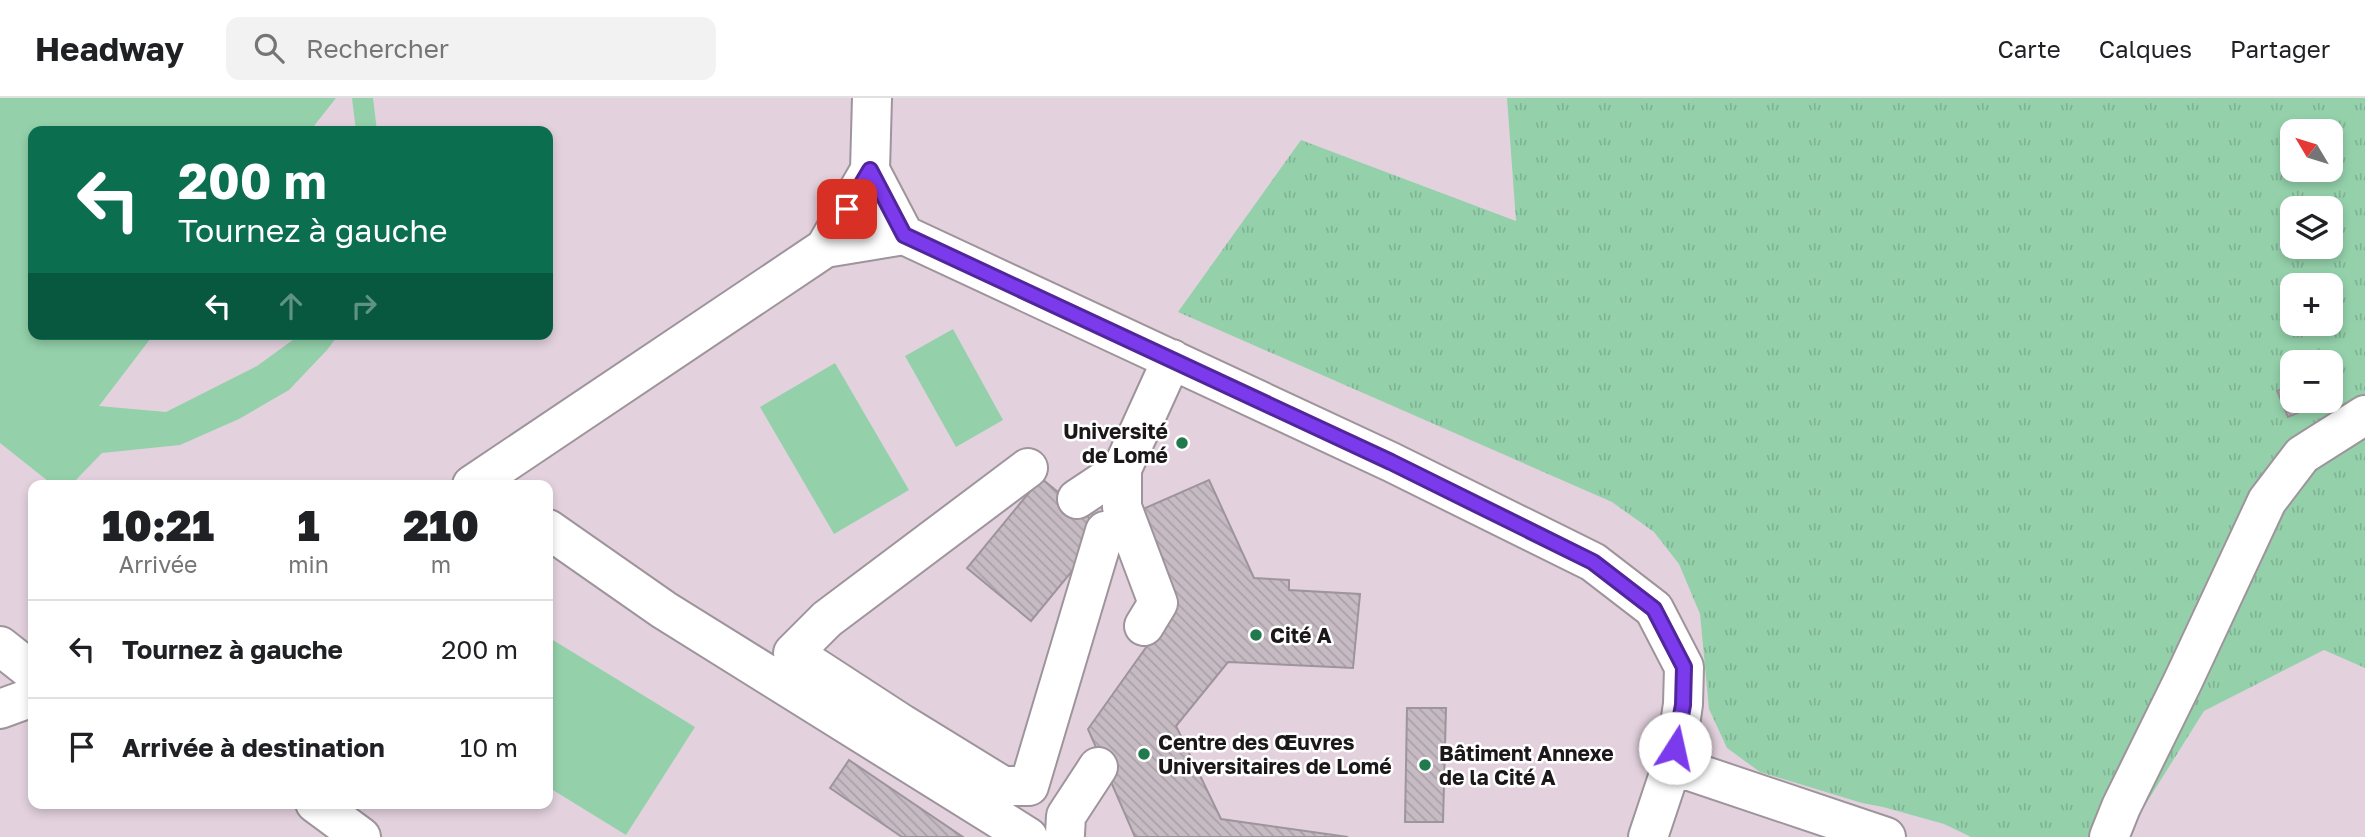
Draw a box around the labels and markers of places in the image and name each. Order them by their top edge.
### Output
pin [817,179,877,239]
place label: Université de Lomé [1063,418,1168,468]
marker: Université de Lomé [1174,435,1190,451]
place label: Cité A [1270,622,1332,648]
marker: Cité A [1248,627,1264,643]
place label: Centre des Œuvres Universitaires de Lomé [1158,729,1392,779]
place label: Bâtiment Annexe de la Cité A [1439,740,1614,790]
marker: Centre des Œuvres Universitaires de Lomé [1136,746,1152,762]
marker: Bâtiment Annexe de la Cité A [1417,757,1433,773]

